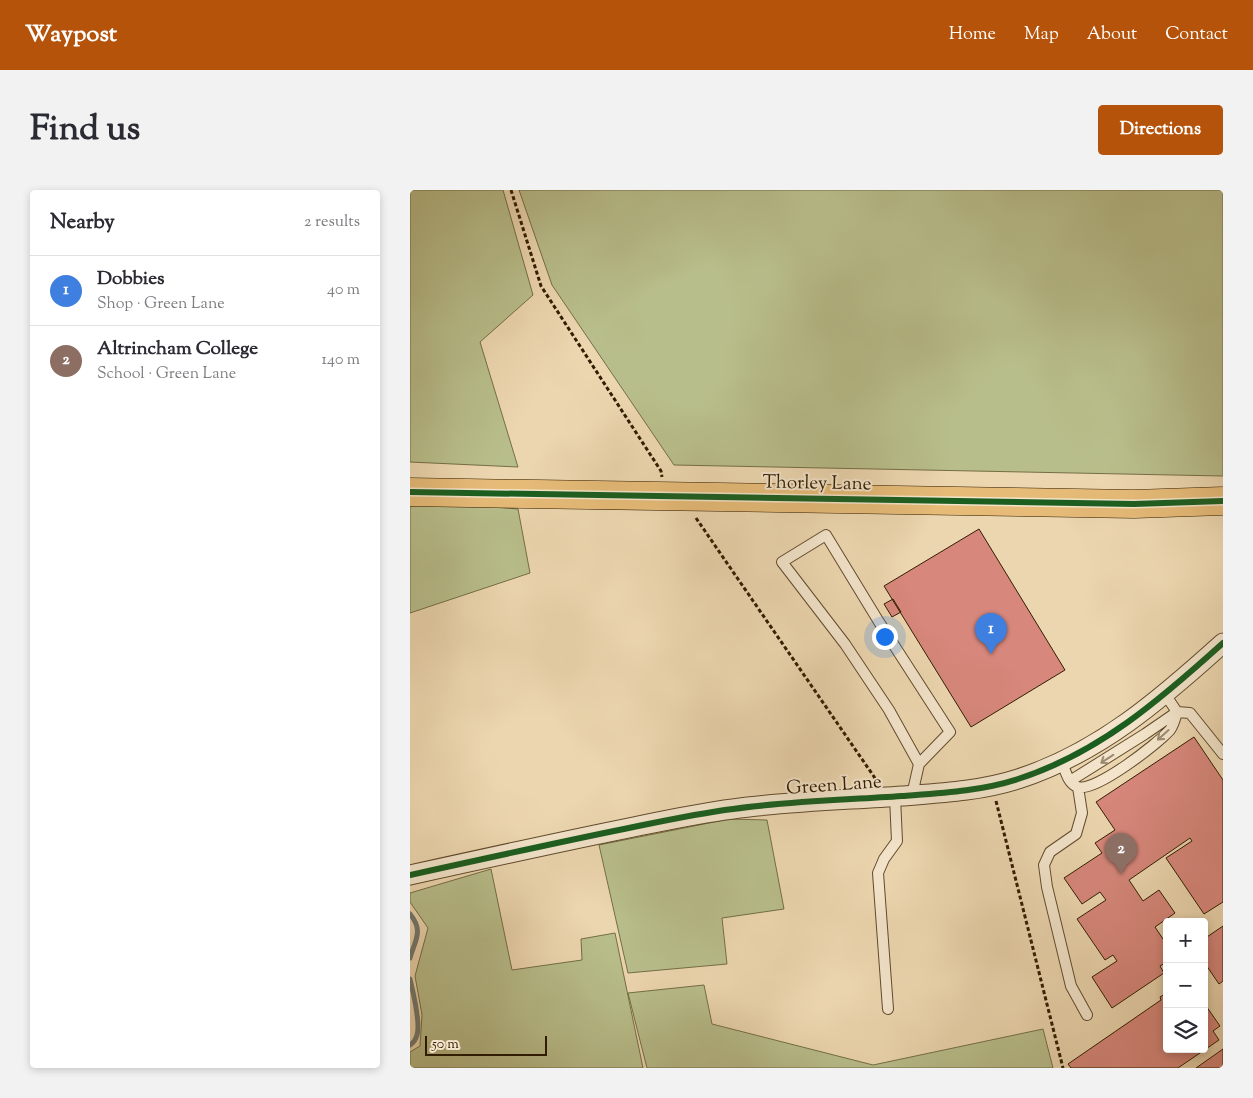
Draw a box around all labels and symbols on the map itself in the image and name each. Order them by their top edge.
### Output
street label: Thorley Lane [762,470,872,498]
pin: 1 [975,613,1007,654]
your location [872,624,898,650]
one-way arrow [1157,729,1170,741]
one-way arrow [1101,754,1115,764]
street label: Green Lane [785,769,883,803]
pin: 2 [1105,833,1137,874]
scale bar [425,1033,548,1056]

